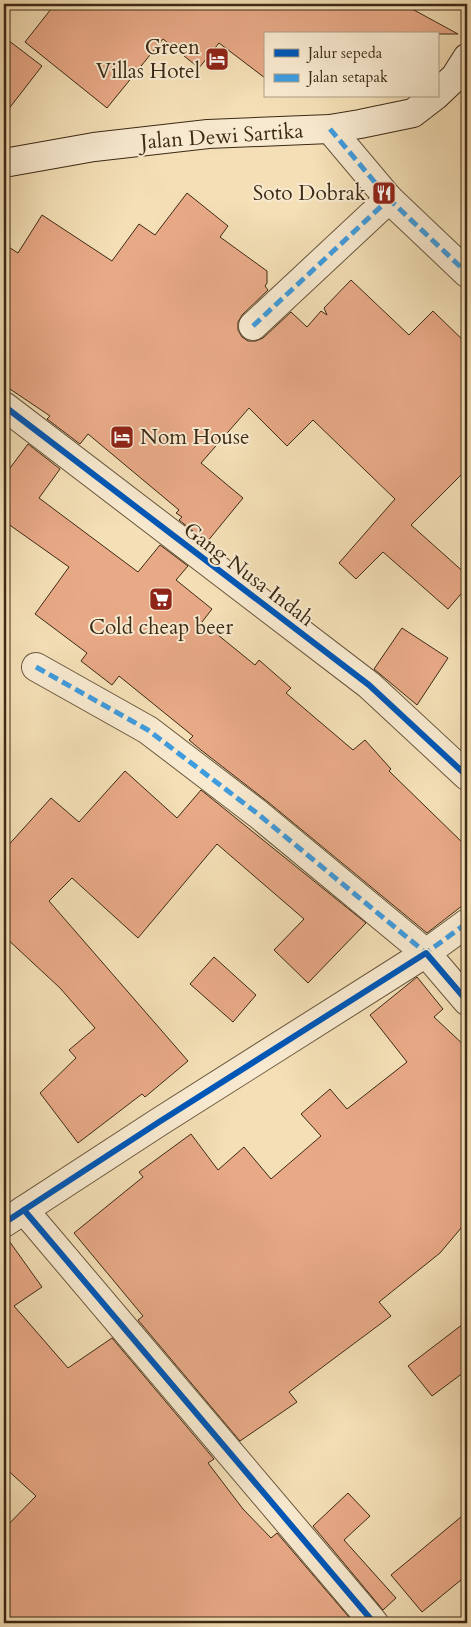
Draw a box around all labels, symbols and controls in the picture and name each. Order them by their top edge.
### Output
legend [264,32,438,98]
place label: Green Villas Hotel [96,33,200,86]
text: Jalur sepeda [306,43,383,63]
hotel icon: Green Villas Hotel [204,46,230,72]
text: Jalan setapak [306,67,388,87]
street label: Jalan Dewi Sartika [137,116,304,157]
place label: Soto Dobrak [253,179,367,208]
restaurant icon: Soto Dobrak [371,180,397,206]
place label: Nom House [140,423,250,452]
hotel icon: Nom House [109,424,135,450]
street label: Gang Nusa Indah [177,516,321,634]
supermarket icon: Cold cheap beer [148,586,174,612]
place label: Cold cheap beer [89,613,233,642]

